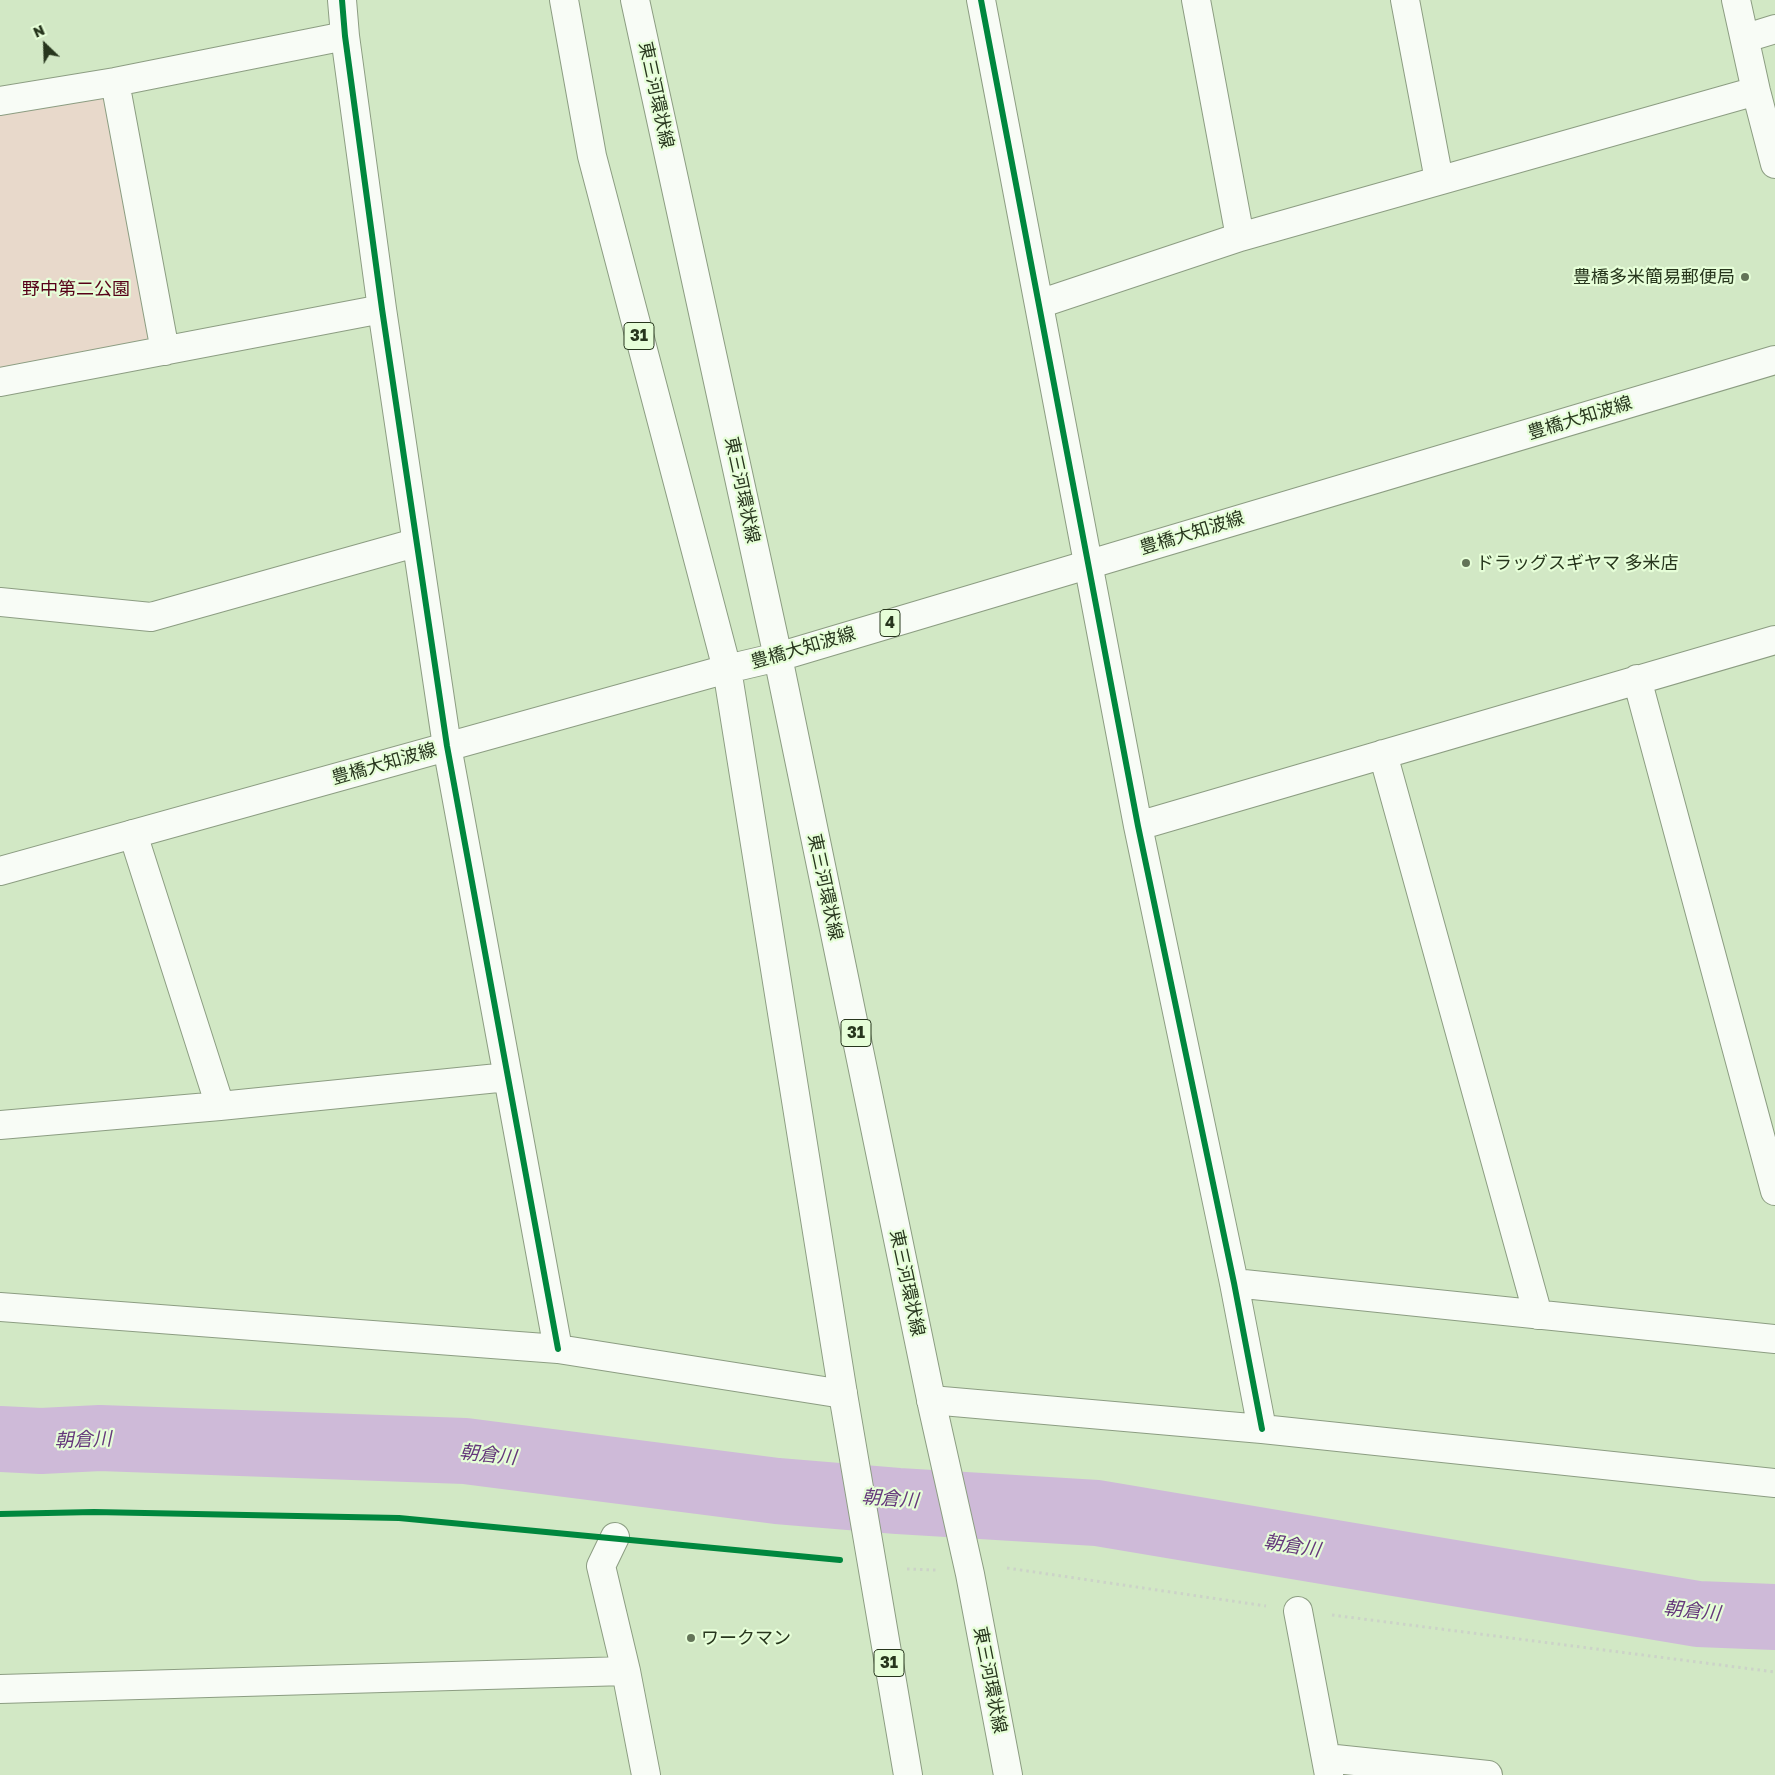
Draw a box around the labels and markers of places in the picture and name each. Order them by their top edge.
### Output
place label: 豊橋多米簡易郵便局 [1573,266,1735,288]
marker: 豊橋多米簡易郵便局 [1739,271,1751,283]
place label: ドラッグスギヤマ 多米店 [1476,552,1678,574]
marker: ドラッグスギヤマ 多米店 [1460,557,1472,569]
place label: ワークマン [701,1627,791,1649]
marker: ワークマン [685,1632,697,1644]

